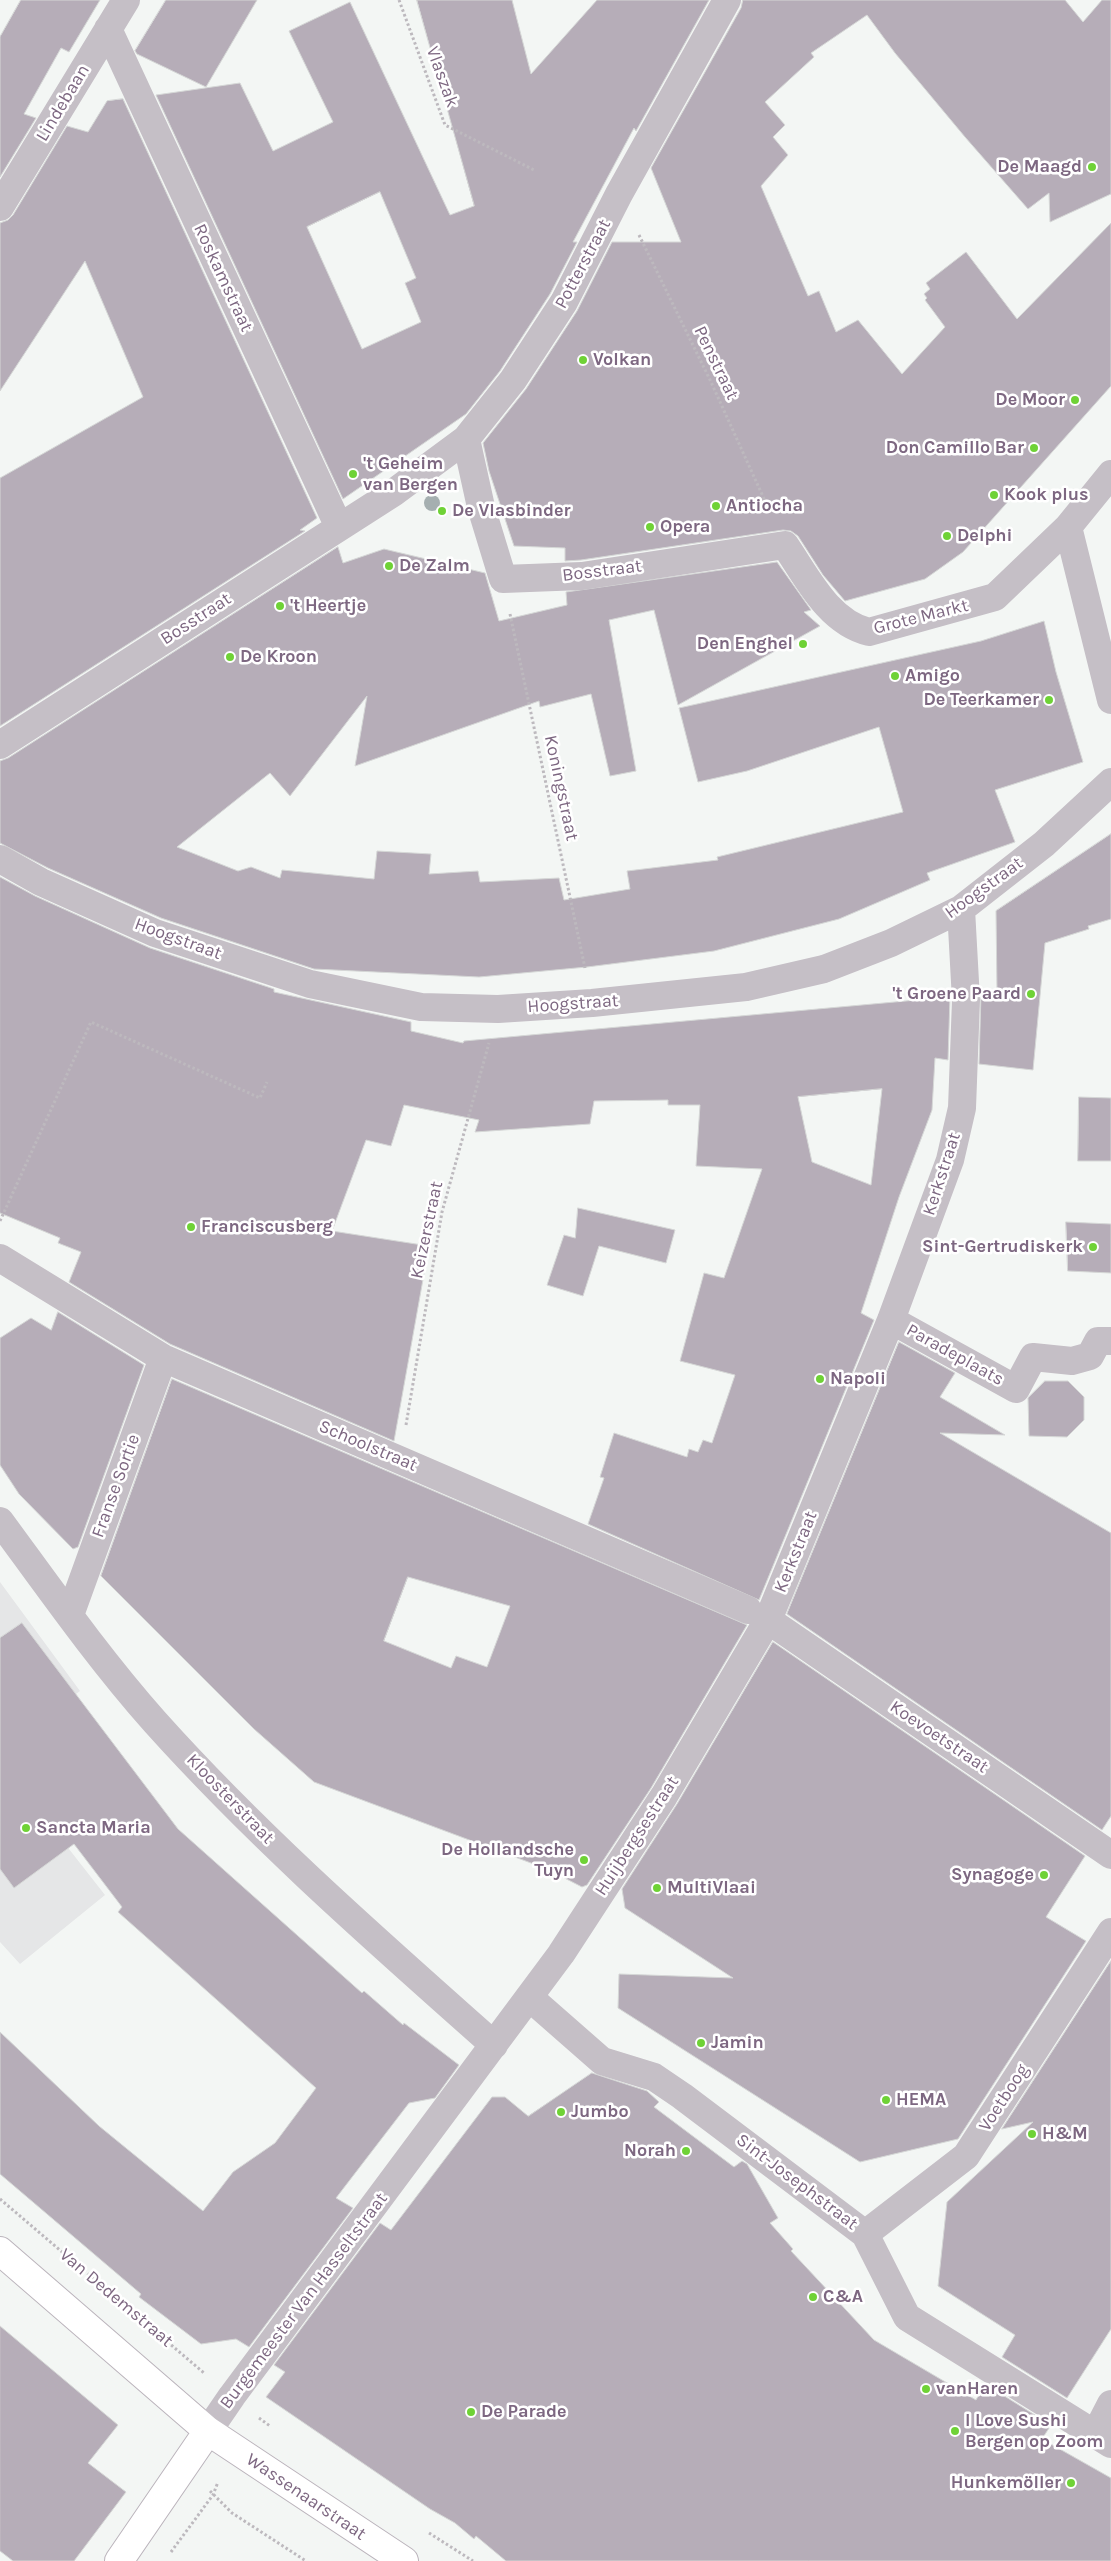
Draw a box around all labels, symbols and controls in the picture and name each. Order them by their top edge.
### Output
street label: Vlaszak [421,44,463,110]
street label: Lindebaan [32,61,94,145]
place label: De Maagd [997,156,1082,178]
marker: De Maagd [1086,161,1098,173]
street label: Potterstraat [550,215,616,313]
street label: Roskamstraat [189,221,257,335]
street label: Penstraat [689,323,743,403]
place label: Volkan [593,349,651,371]
marker: Volkan [577,354,589,366]
place label: De Moor [995,389,1065,411]
marker: De Moor [1069,394,1081,406]
place label: Don Camillo Bar [886,437,1024,459]
marker: Don Camillo Bar [1028,442,1040,454]
place label: 't Geheim van Bergen [363,453,458,496]
marker: 't Geheim van Bergen [347,468,359,480]
place label: Kook plus [1004,484,1089,506]
marker: Kook plus [988,489,1000,501]
place label: Antiocha [726,495,803,517]
place label: De Vlasbinder [452,500,571,522]
marker: Antiocha [710,500,722,512]
marker: De Vlasbinder [436,505,448,517]
place label: Opera [660,516,710,538]
marker: Opera [644,521,656,533]
place label: Delphi [957,525,1012,547]
marker: Delphi [941,530,953,542]
place label: De Zalm [399,555,470,577]
street label: Bosstraat [561,555,643,587]
marker: De Zalm [383,560,395,572]
street label: Bosstraat [157,588,235,650]
place label: 't Heertje [290,595,366,617]
street label: Grote Markt [871,595,971,639]
marker: 't Heertje [274,600,286,612]
place label: Den Enghel [697,633,793,655]
marker: Den Enghel [797,638,809,650]
place label: De Kroon [240,646,317,668]
marker: De Kroon [224,651,236,663]
place label: Amigo [905,665,960,687]
marker: Amigo [889,670,901,682]
place label: De Teerkamer [923,689,1039,711]
marker: De Teerkamer [1043,694,1055,706]
street label: Koningstraat [539,733,583,843]
street label: Hoogstraat [941,852,1027,924]
street label: Hoogstraat [131,913,225,965]
place label: 't Groene Paard [892,983,1021,1005]
marker: 't Groene Paard [1025,988,1037,1000]
street label: Hoogstraat [527,990,619,1018]
street label: Kerkstraat [918,1130,966,1218]
street label: Keizerstraat [406,1179,448,1281]
place label: Franciscusberg [201,1216,333,1238]
marker: Franciscusberg [185,1221,197,1233]
place label: Sint-Gertrudiskerk [922,1236,1083,1258]
marker: Sint-Gertrudiskerk [1087,1241,1099,1253]
street label: Paradeplaats [903,1319,1007,1391]
place label: Napoli [830,1368,886,1390]
marker: Napoli [814,1373,826,1385]
street label: Schoolstraat [315,1416,421,1476]
street label: Franse Sortie [87,1431,145,1541]
street label: Kerkstraat [770,1508,822,1596]
street label: Koevoetstraat [886,1696,992,1778]
street label: Kloosterstraat [182,1749,278,1849]
street label: Huijbergsestraat [590,1772,684,1900]
place label: Sancta Maria [36,1817,151,1839]
marker: Sancta Maria [20,1822,32,1834]
place label: De Hollandsche Tuyn [441,1839,574,1882]
marker: De Hollandsche Tuyn [578,1854,590,1866]
place label: Synagoge [951,1864,1034,1886]
marker: Synagoge [1038,1869,1050,1881]
place label: MultiVlaai [667,1877,756,1899]
marker: MultiVlaai [651,1882,663,1894]
place label: Jamin [711,2032,764,2054]
marker: Jamin [695,2037,707,2049]
street label: Voetboog [974,2060,1034,2136]
place label: HEMA [896,2089,946,2111]
marker: HEMA [880,2094,892,2106]
place label: Jumbo [571,2101,629,2123]
marker: Jumbo [555,2106,567,2118]
place label: H&M [1042,2123,1088,2145]
marker: H&M [1026,2128,1038,2140]
street label: Sint-Josephstraat [732,2129,862,2235]
place label: Norah [624,2140,676,2162]
marker: Norah [680,2145,692,2157]
street label: Burgemeester Van Hasseltstraat [216,2189,392,2413]
street label: Van Dedemstraat [55,2244,177,2352]
place label: C&A [823,2286,863,2308]
marker: C&A [807,2291,819,2303]
place label: vanHaren [936,2378,1018,2400]
marker: vanHaren [920,2383,932,2395]
place label: De Parade [481,2401,567,2423]
marker: De Parade [465,2406,477,2418]
place label: I Love Sushi Bergen op Zoom [965,2410,1103,2452]
marker: I Love Sushi Bergen op Zoom [949,2425,961,2437]
street label: Wassenaarstraat [242,2449,370,2545]
place label: Hunkemöller [951,2472,1061,2494]
marker: Hunkemöller [1065,2477,1077,2489]

